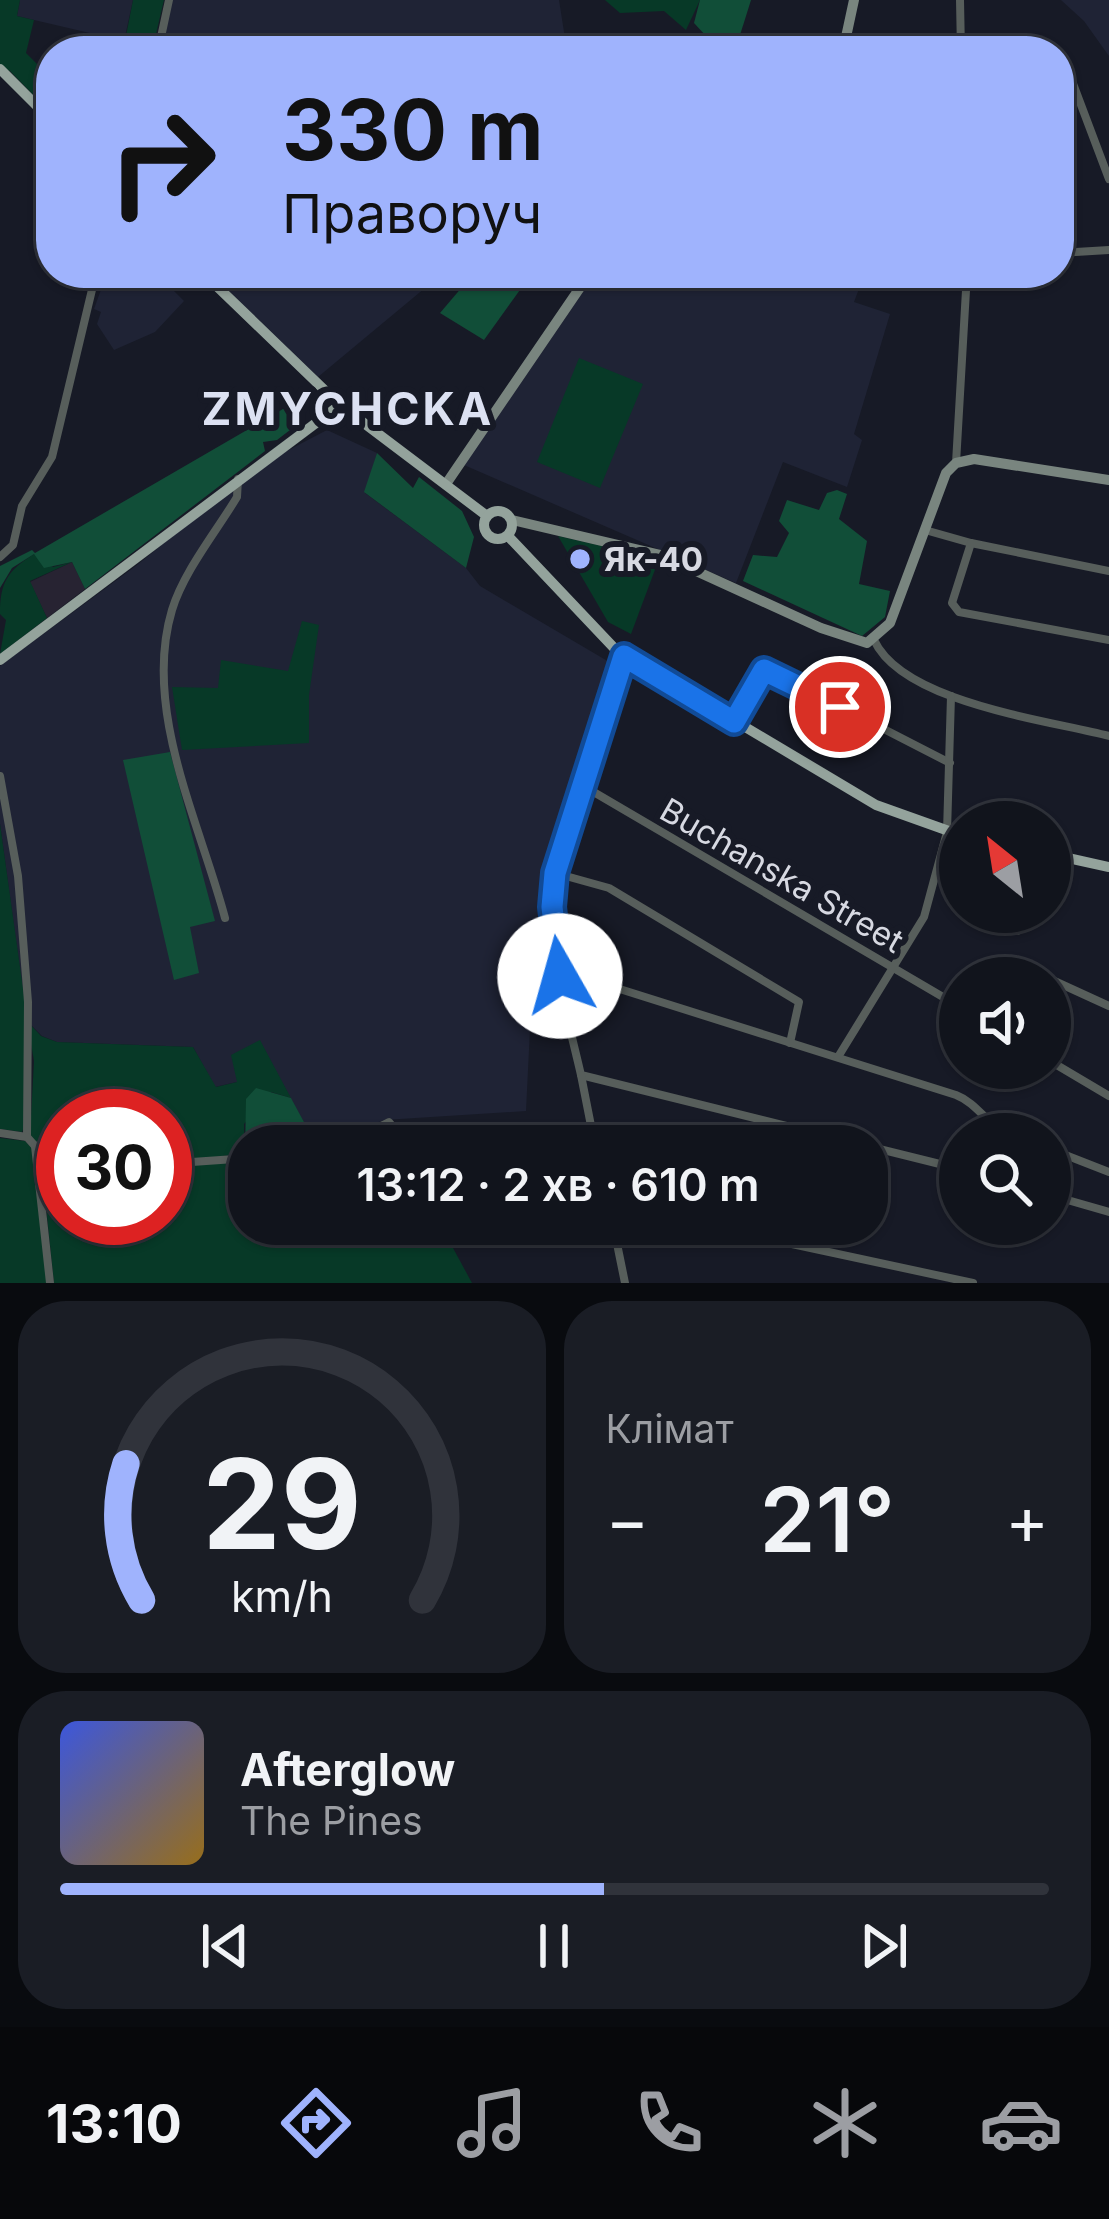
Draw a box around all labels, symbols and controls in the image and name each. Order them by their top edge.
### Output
text: 330 m [282,79,544,180]
icon: right [84,84,240,240]
text: Праворуч [282,181,542,246]
district label: ZMYCHCKA [202,381,494,436]
place label: Як-40 [604,539,703,579]
marker: Як-40 [567,546,593,572]
pin [789,656,891,758]
icon: arrive [807,674,873,740]
street label: Buchanska Street [653,789,911,961]
north arrow [939,801,1071,933]
map controls [939,801,1071,1245]
position arrow [497,913,623,1039]
button: sound [939,957,1071,1089]
speed limit sign: 30 [36,1089,192,1245]
button: search [939,1113,1071,1245]
text: 13:12 · 2 хв · 610 m [356,1157,760,1212]
text: Клімат [606,1405,734,1452]
text: 29 [202,1428,362,1579]
text: 21° [760,1465,895,1574]
text: − [606,1480,649,1560]
text: + [1005,1480,1049,1560]
text: km/h [231,1570,333,1622]
text: Afterglow [240,1742,455,1797]
text: The Pines [240,1797,423,1844]
icon: previous [192,1913,258,1979]
icon: pause [521,1913,587,1979]
icon: next [851,1913,917,1979]
icon: directions [274,2081,358,2165]
icon: music [450,2081,534,2165]
icon: phone [627,2081,711,2165]
icon: climate [803,2081,887,2165]
icon: car [979,2081,1063,2165]
text: 13:10 [46,2091,182,2156]

